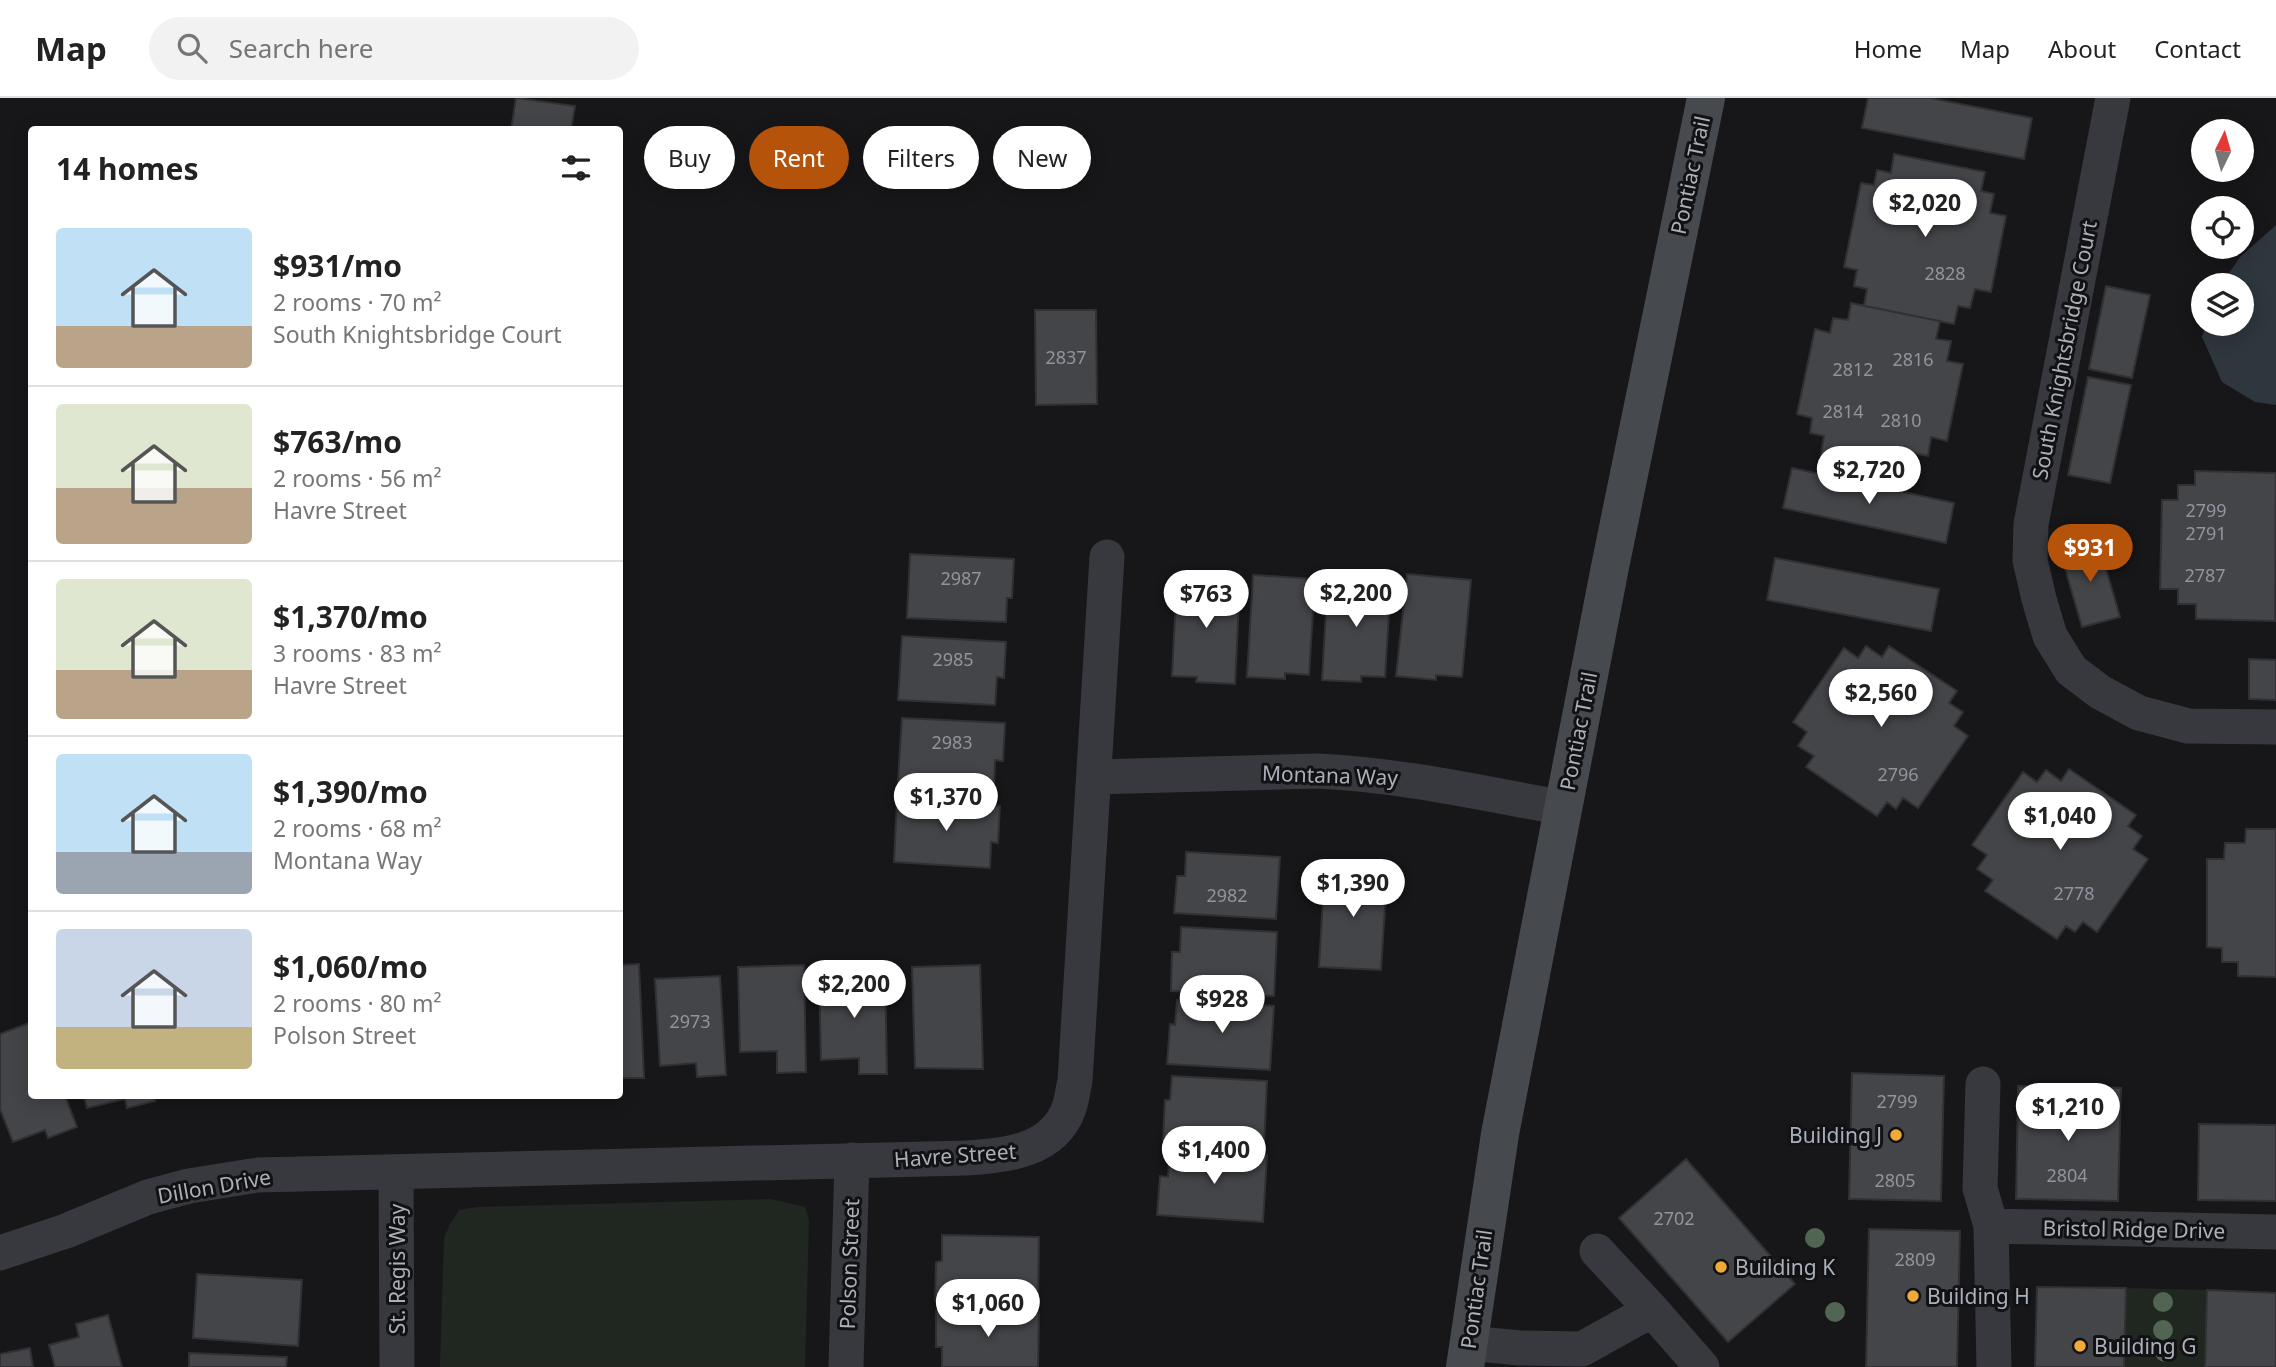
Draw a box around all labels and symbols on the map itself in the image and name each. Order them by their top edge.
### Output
street label: Pontiac Trail [1664,113,1716,237]
north arrow [2191,119,2254,182]
pin: $2,020 [1868,180,1982,239]
street label: South Knightsbridge Court [2025,218,2103,482]
house number: 2828 [1924,261,1966,285]
house number: 2837 [1045,345,1087,369]
house number: 2816 [1892,347,1934,371]
house number: 2812 [1832,357,1874,381]
house number: 2814 [1822,399,1864,423]
house number: 2810 [1880,408,1922,432]
pin: $2,720 [1812,446,1926,506]
house number: 2799 [2185,498,2227,522]
house number: 2791 [2185,521,2227,545]
pin: $931 [2049,524,2131,584]
house number: 2787 [2184,563,2226,587]
house number: 2987 [940,566,982,590]
pin: $763 [1165,570,1247,630]
pin: $2,200 [1299,570,1413,629]
house number: 2985 [932,647,974,671]
street label: Pontiac Trail [1553,669,1603,793]
pin: $2,560 [1824,670,1938,729]
house number: 2983 [931,730,973,754]
street label: Montana Way [1262,759,1399,791]
house number: 2796 [1877,762,1919,786]
pin: $1,370 [889,774,1003,833]
pin: $1,040 [2003,792,2117,852]
pin: $1,390 [1296,860,1410,919]
house number: 2778 [2053,881,2095,905]
house number: 2982 [1206,883,1248,907]
pin: $2,200 [797,960,911,1020]
pin: $928 [1181,976,1263,1035]
house number: 2973 [669,1009,711,1033]
pin: $1,210 [2011,1084,2125,1143]
house number: 2799 [1876,1089,1918,1113]
place label: Building J [1789,1121,1882,1149]
pin: $1,400 [1157,1126,1271,1186]
marker: Building J [1888,1127,1904,1143]
street label: Havre Street [893,1137,1017,1173]
street label: Dillon Drive [155,1162,273,1210]
house number: 2804 [2046,1163,2088,1187]
house number: 2805 [1874,1168,1916,1192]
street label: Polson Street [833,1198,865,1330]
street label: St. Regis Way [383,1203,411,1334]
house number: 2702 [1653,1206,1695,1230]
street label: Bristol Ridge Drive [2043,1213,2225,1245]
street label: Pontiac Trail [1454,1228,1498,1350]
house number: 2809 [1894,1247,1936,1271]
place label: Building K [1735,1253,1835,1281]
marker: Building K [1713,1259,1729,1275]
pin: $1,060 [931,1280,1045,1339]
place label: Building H [1927,1282,2030,1310]
marker: Building H [1905,1288,1921,1304]
place label: Building G [2094,1332,2196,1360]
marker: Building G [2072,1338,2088,1354]

